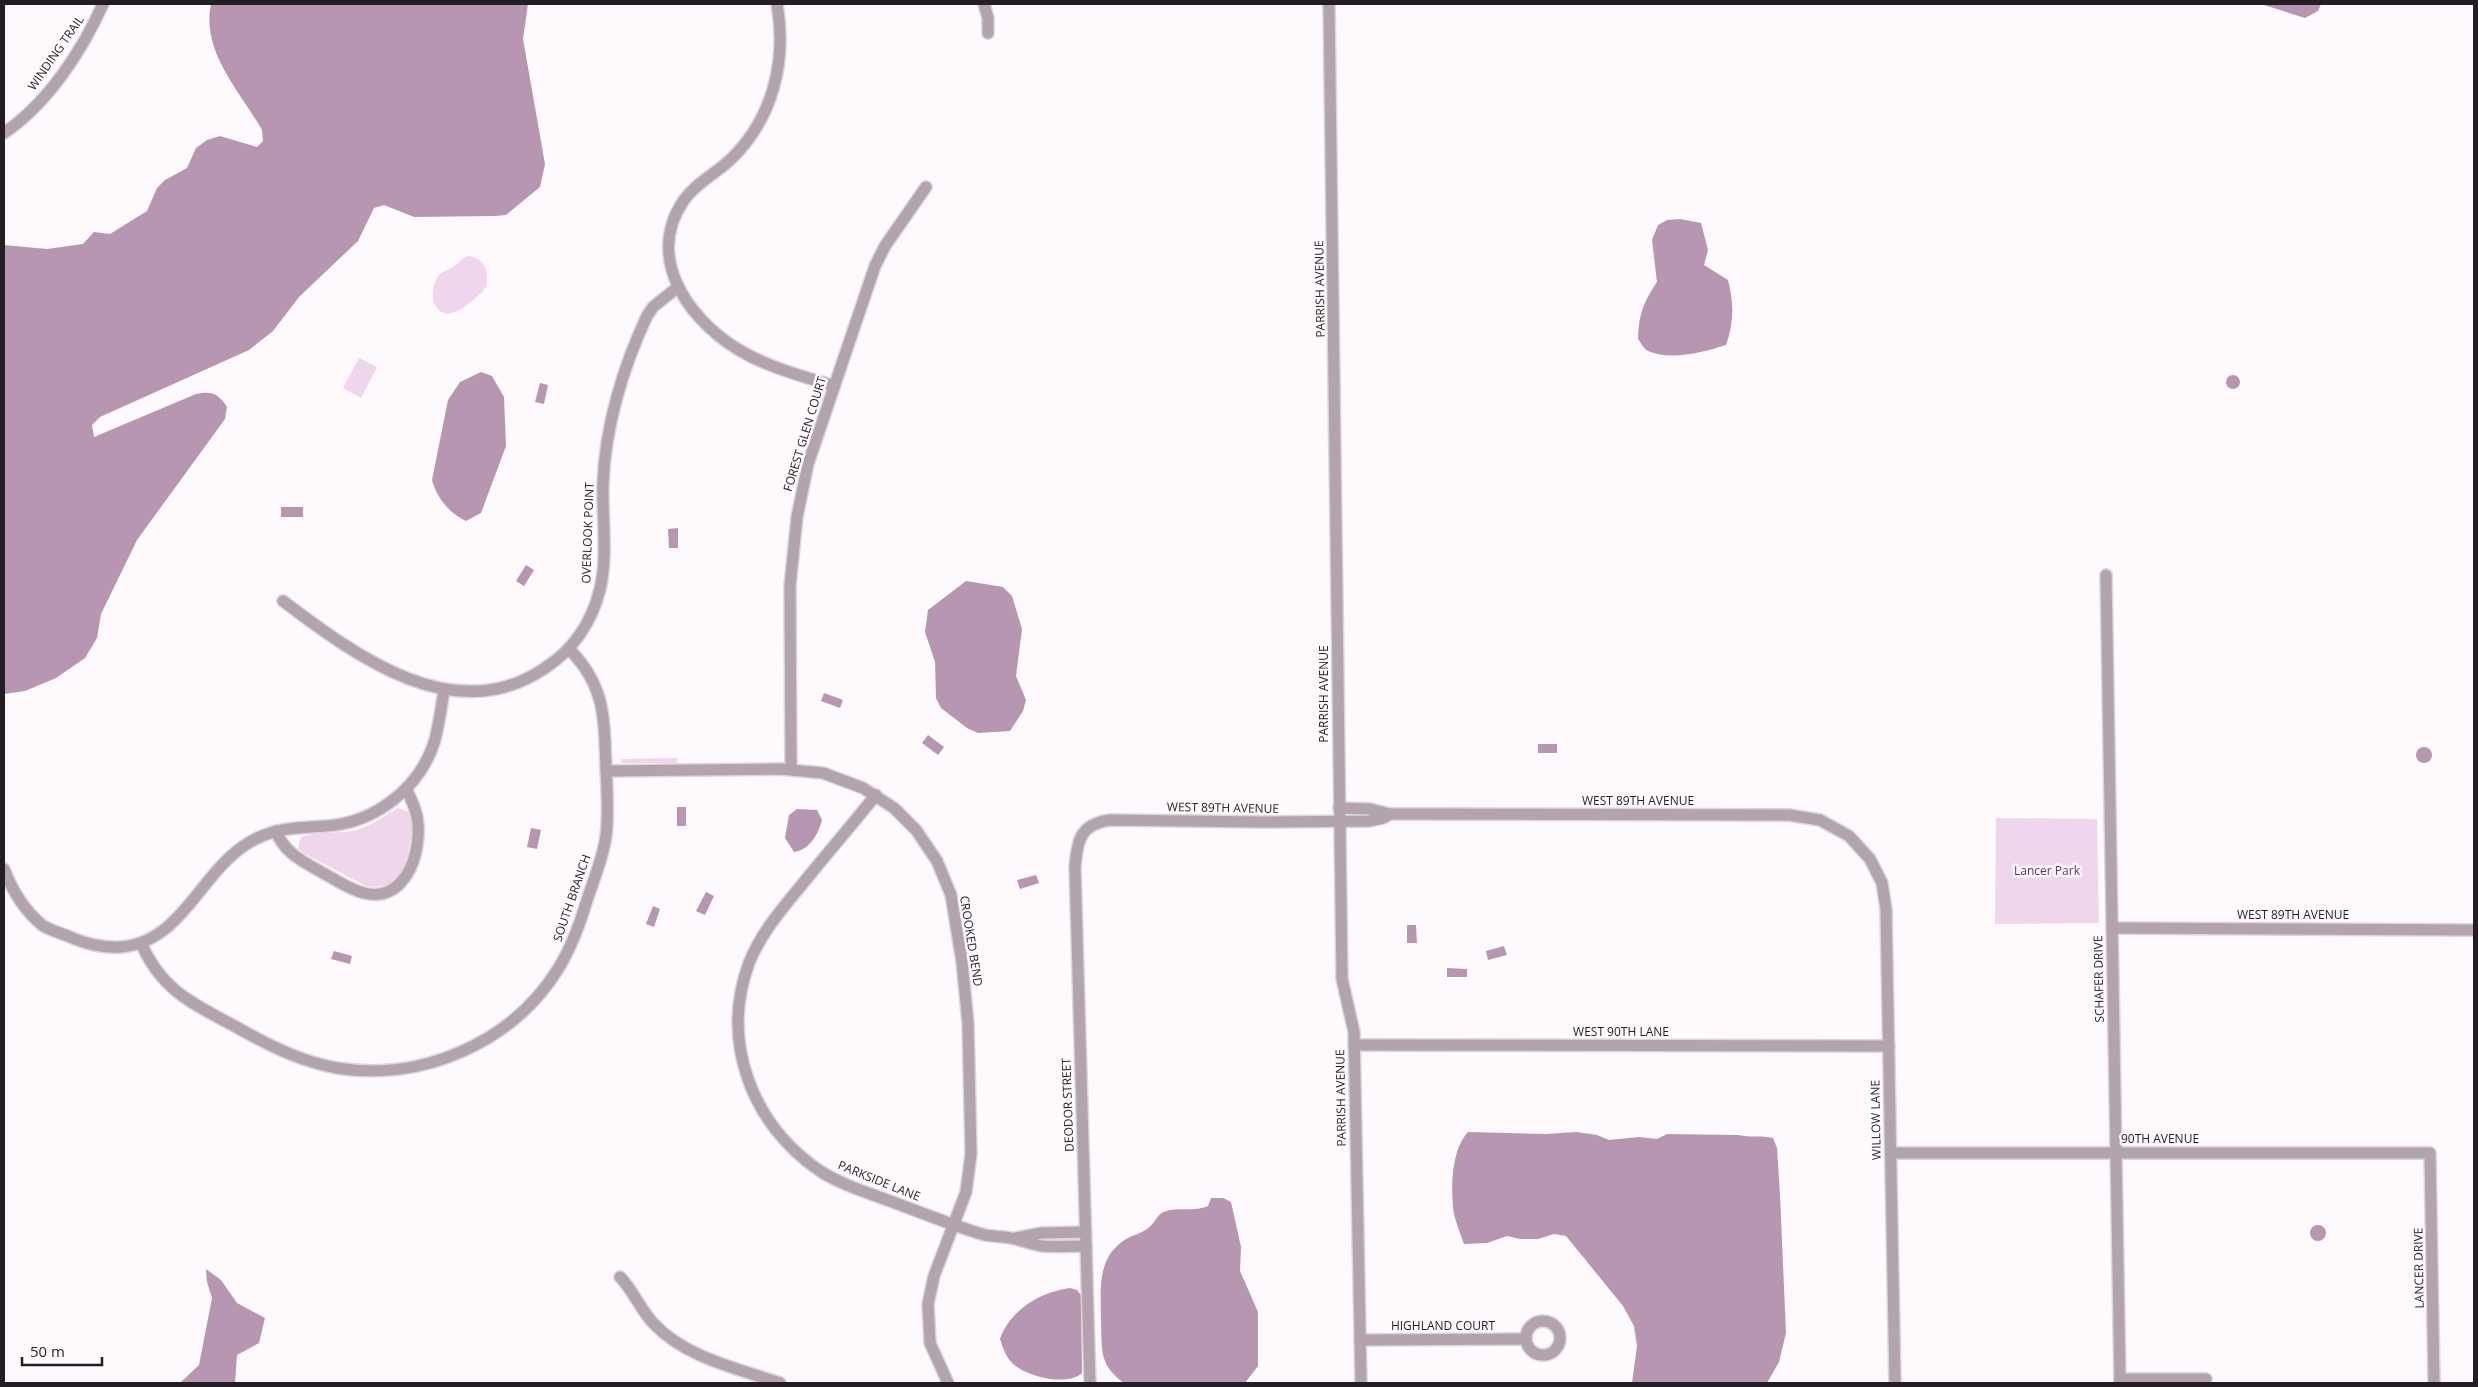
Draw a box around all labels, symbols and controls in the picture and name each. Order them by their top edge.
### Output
street label: WINDING TRAIL [23,12,88,93]
street label: PARRISH AVENUE [1310,240,1329,338]
street label: FOREST GLEN COURT [779,374,830,493]
street label: OVERLOOK POINT [577,482,598,584]
street label: PARRISH AVENUE [1315,645,1332,743]
street label: WEST 89TH AVENUE [1582,792,1694,809]
street label: WEST 89TH AVENUE [1167,798,1279,817]
street label: SOUTH BRANCH [549,852,594,944]
park label: Lancer Park [2014,862,2081,879]
street label: CROOKED BEND [956,894,987,988]
street label: WEST 89TH AVENUE [2237,906,2349,923]
street label: SCHAFER DRIVE [2089,935,2108,1023]
street label: WEST 90TH LANE [1573,1023,1669,1040]
street label: PARRISH AVENUE [1331,1049,1350,1147]
street label: DEODOR STREET [1057,1057,1078,1152]
street label: WILLOW LANE [1866,1080,1885,1160]
street label: 90TH AVENUE [2121,1130,2199,1147]
street label: PARKSIDE LANE [835,1156,923,1205]
street label: LANCER DRIVE [2409,1227,2428,1309]
street label: HIGHLAND COURT [1391,1317,1495,1334]
scale bar [22,1334,102,1366]
text: 50 m [30,1341,65,1361]

